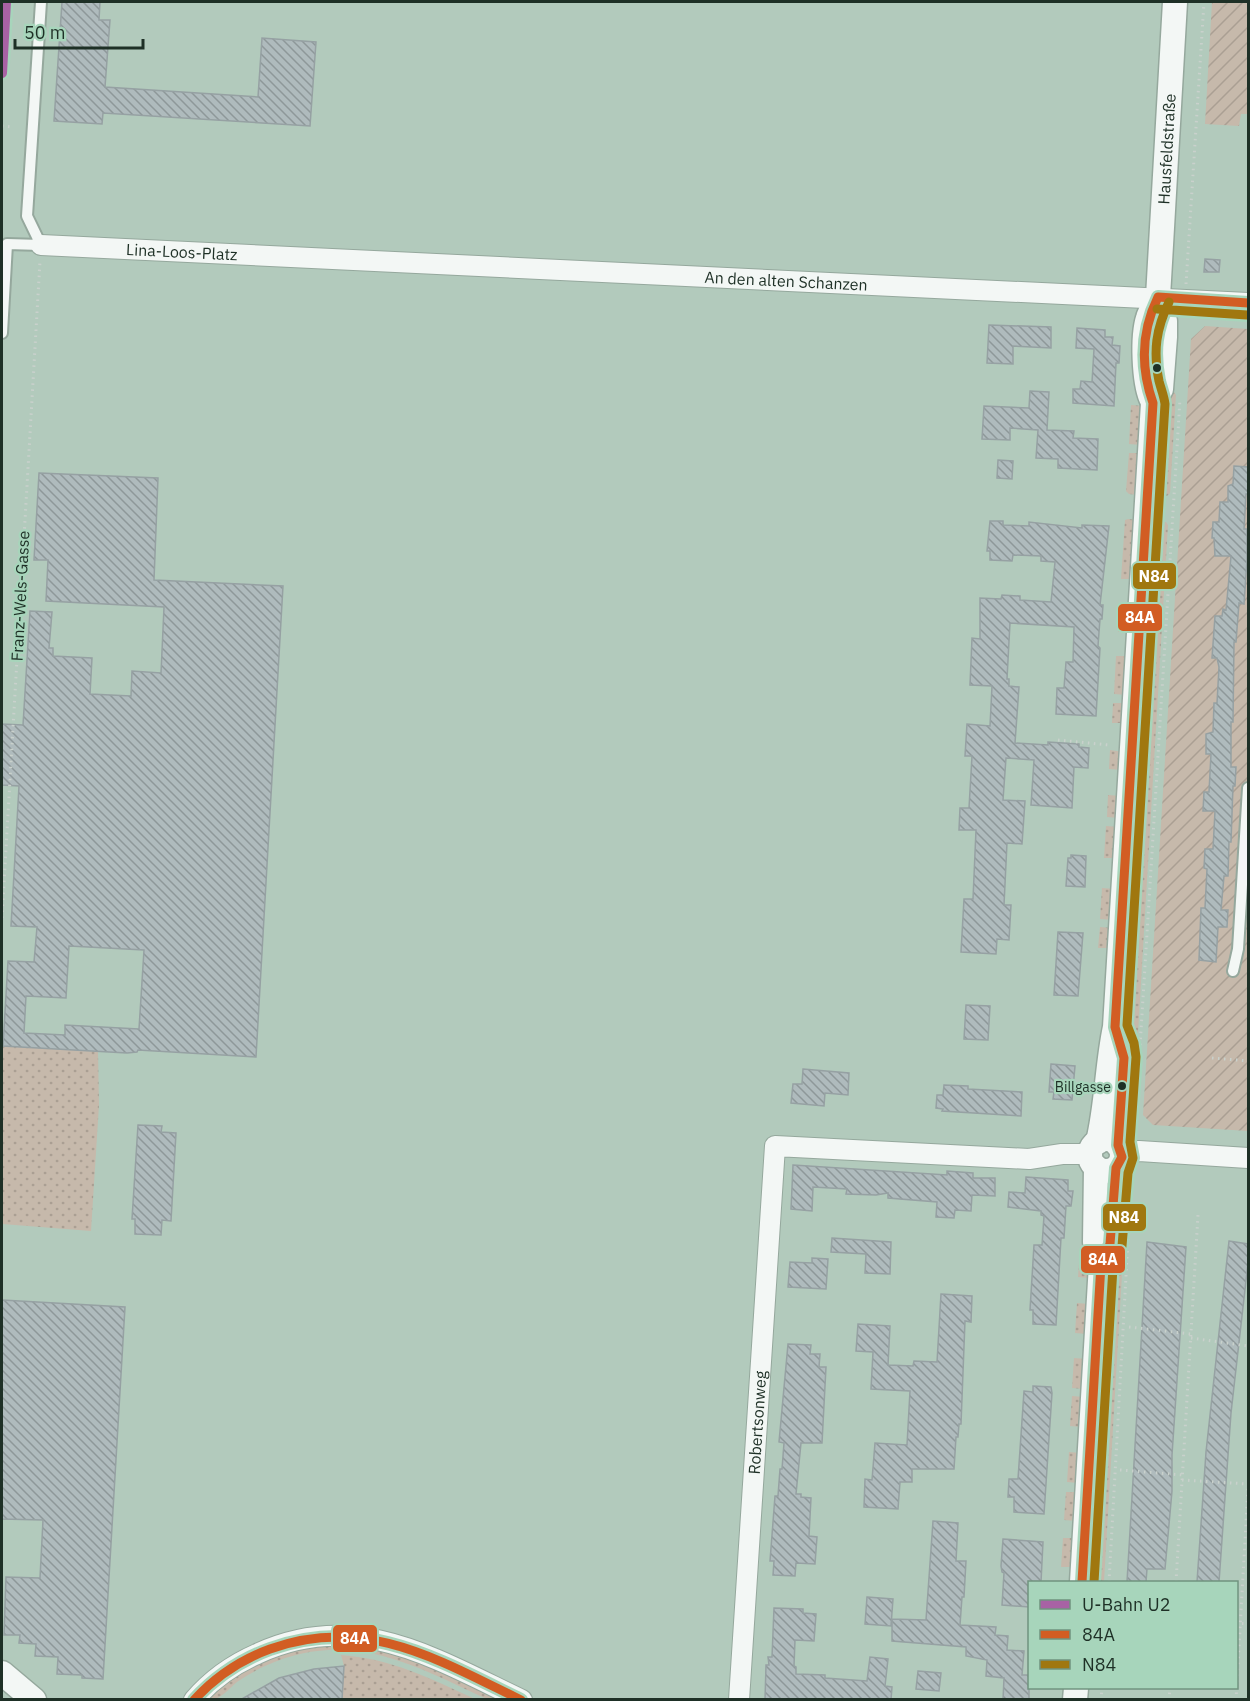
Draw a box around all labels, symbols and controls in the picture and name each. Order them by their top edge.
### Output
scale bar [15,12,142,50]
text: 50 m [24,21,66,44]
street label: Hausfeldstraße [1153,93,1180,205]
street label: Lina-Loos-Platz [126,239,238,264]
street label: An den alten Schanzen [704,267,868,295]
unlabelled marker [1151,362,1163,374]
street label: Franz-Wels-Gasse [7,530,33,662]
line badge: N84 [1132,562,1177,590]
text: N84 [1139,566,1170,586]
line badge: 84A [1117,603,1163,632]
text: 84A [1125,607,1155,627]
place label: Billgasse [1055,1078,1111,1096]
marker: Billgasse [1116,1080,1128,1092]
line badge: N84 [1102,1203,1147,1232]
text: N84 [1109,1207,1140,1227]
line badge: 84A [1080,1245,1126,1274]
text: 84A [1088,1249,1118,1269]
street label: Robertsonweg [744,1370,770,1475]
legend [1028,1581,1238,1689]
text: U-Bahn U2 [1082,1593,1170,1616]
text: 84A [1082,1623,1116,1646]
line badge: 84A [332,1624,378,1653]
text: 84A [340,1628,370,1648]
text: N84 [1082,1653,1117,1676]

